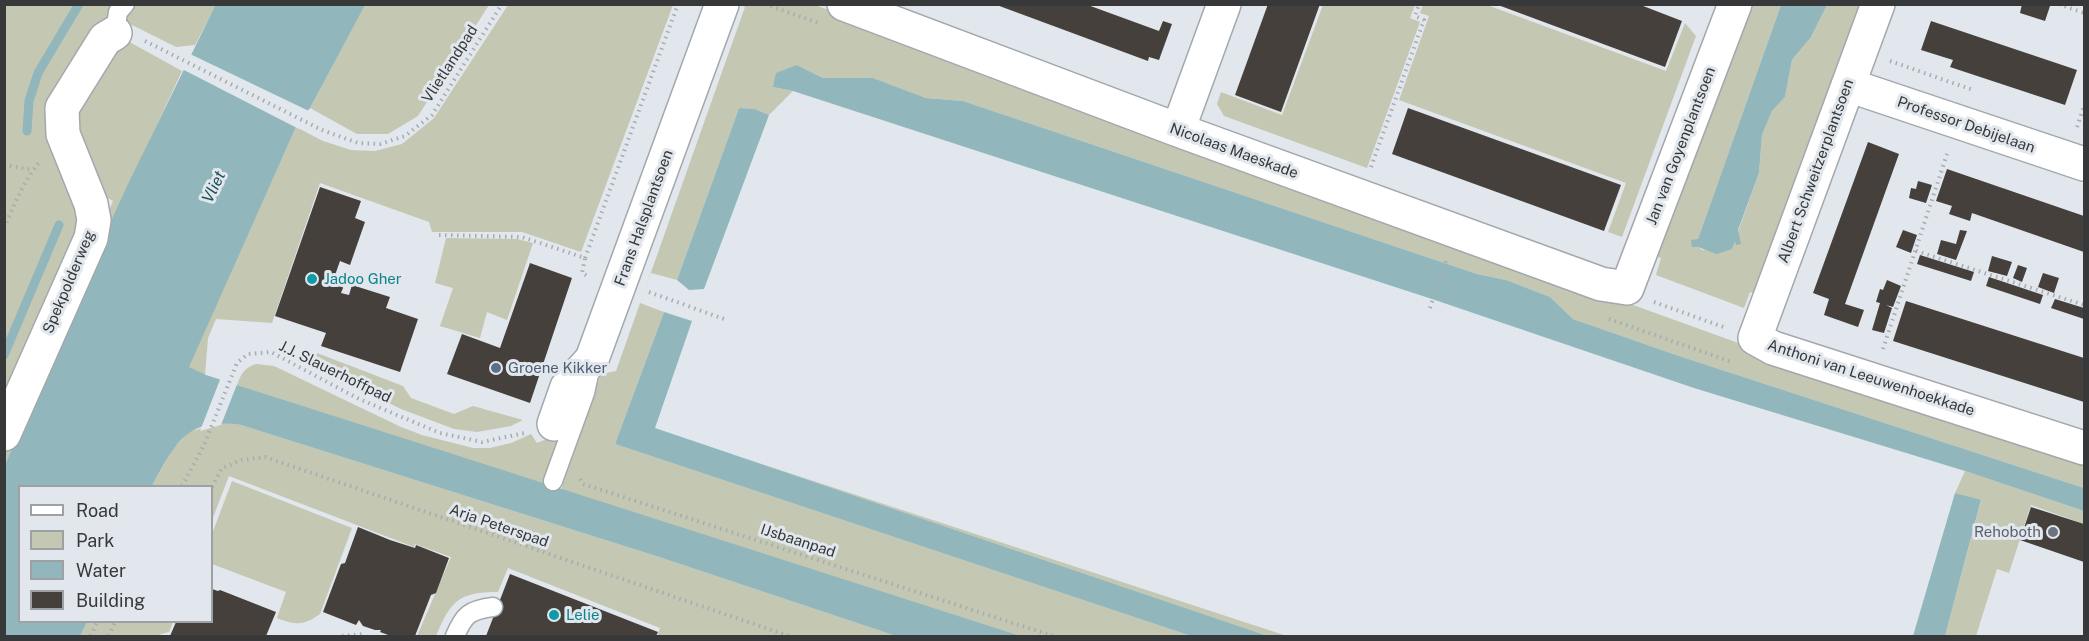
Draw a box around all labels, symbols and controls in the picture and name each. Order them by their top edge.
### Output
street label: Vlietlandpad [418,22,482,106]
street label: Jan van Goyenplantsoen [1643,64,1719,228]
street label: Albert Schweitzerplantsoen [1774,77,1858,265]
street label: Professor Debijelaan [1895,93,2037,157]
street label: Nicolaas Maeskade [1167,119,1301,183]
street label: Frans Halsplantsoen [611,148,677,288]
water label: Vliet [198,168,230,206]
street label: Spekpolderweg [39,228,99,336]
place label: Jadoo Gher [324,270,402,288]
marker: Jadoo Gher [305,272,319,286]
street label: Anthoni van Leeuwenhoekkade [1765,336,1977,420]
street label: J.J. Slauerhoffpad [276,337,394,407]
place label: Groene Kikker [508,359,607,377]
marker: Groene Kikker [489,361,503,375]
legend [18,485,213,623]
text: Road [76,500,119,521]
street label: Arja Peterspad [447,501,551,551]
street label: IJsbaanpad [758,520,838,562]
place label: Rehoboth [1974,523,2041,541]
marker: Rehoboth [2046,525,2060,539]
text: Park [76,530,114,551]
text: Water [76,560,126,581]
text: Building [76,590,145,611]
place label: Lelie [566,606,600,624]
marker: Lelie [547,608,561,622]

